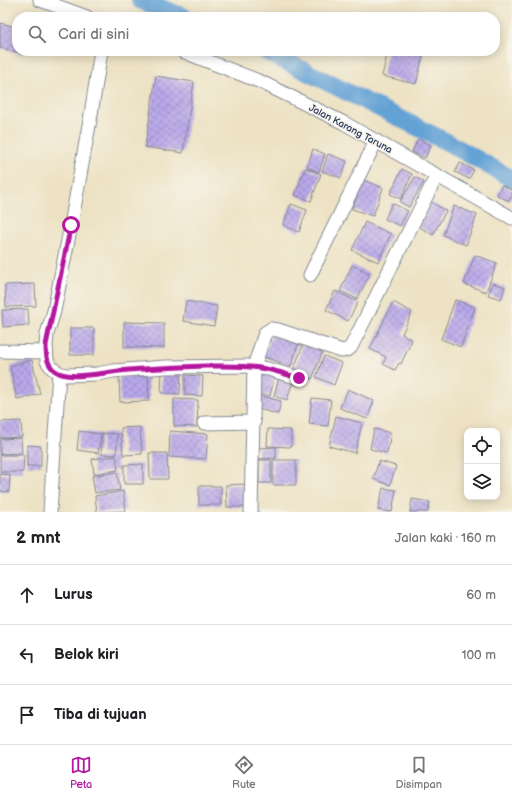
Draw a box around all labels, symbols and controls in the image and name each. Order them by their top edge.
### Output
search box [12,12,500,56]
icon: search [26,23,48,45]
text: Cari di sini [58,25,129,44]
street label: Jalan Karang Taruna [307,102,395,156]
route start [62,216,80,234]
route end [290,369,308,387]
map controls [464,428,500,500]
button: locate [464,428,500,464]
button: layers [464,464,500,500]
text: 2 mnt [16,528,60,548]
text: Jalan kaki · 160 m [395,530,496,546]
icon: ahead [16,584,38,606]
text: Lurus [54,585,93,604]
text: 60 m [466,587,496,603]
icon: left [16,644,38,666]
text: Belok kiri [54,645,119,664]
text: 100 m [461,647,496,663]
icon: arrive [16,704,38,726]
text: Tiba di tujuan [54,705,147,724]
tab: Peta [70,754,92,791]
tab: Rute [232,754,256,791]
tab: Disimpan [396,754,442,791]

